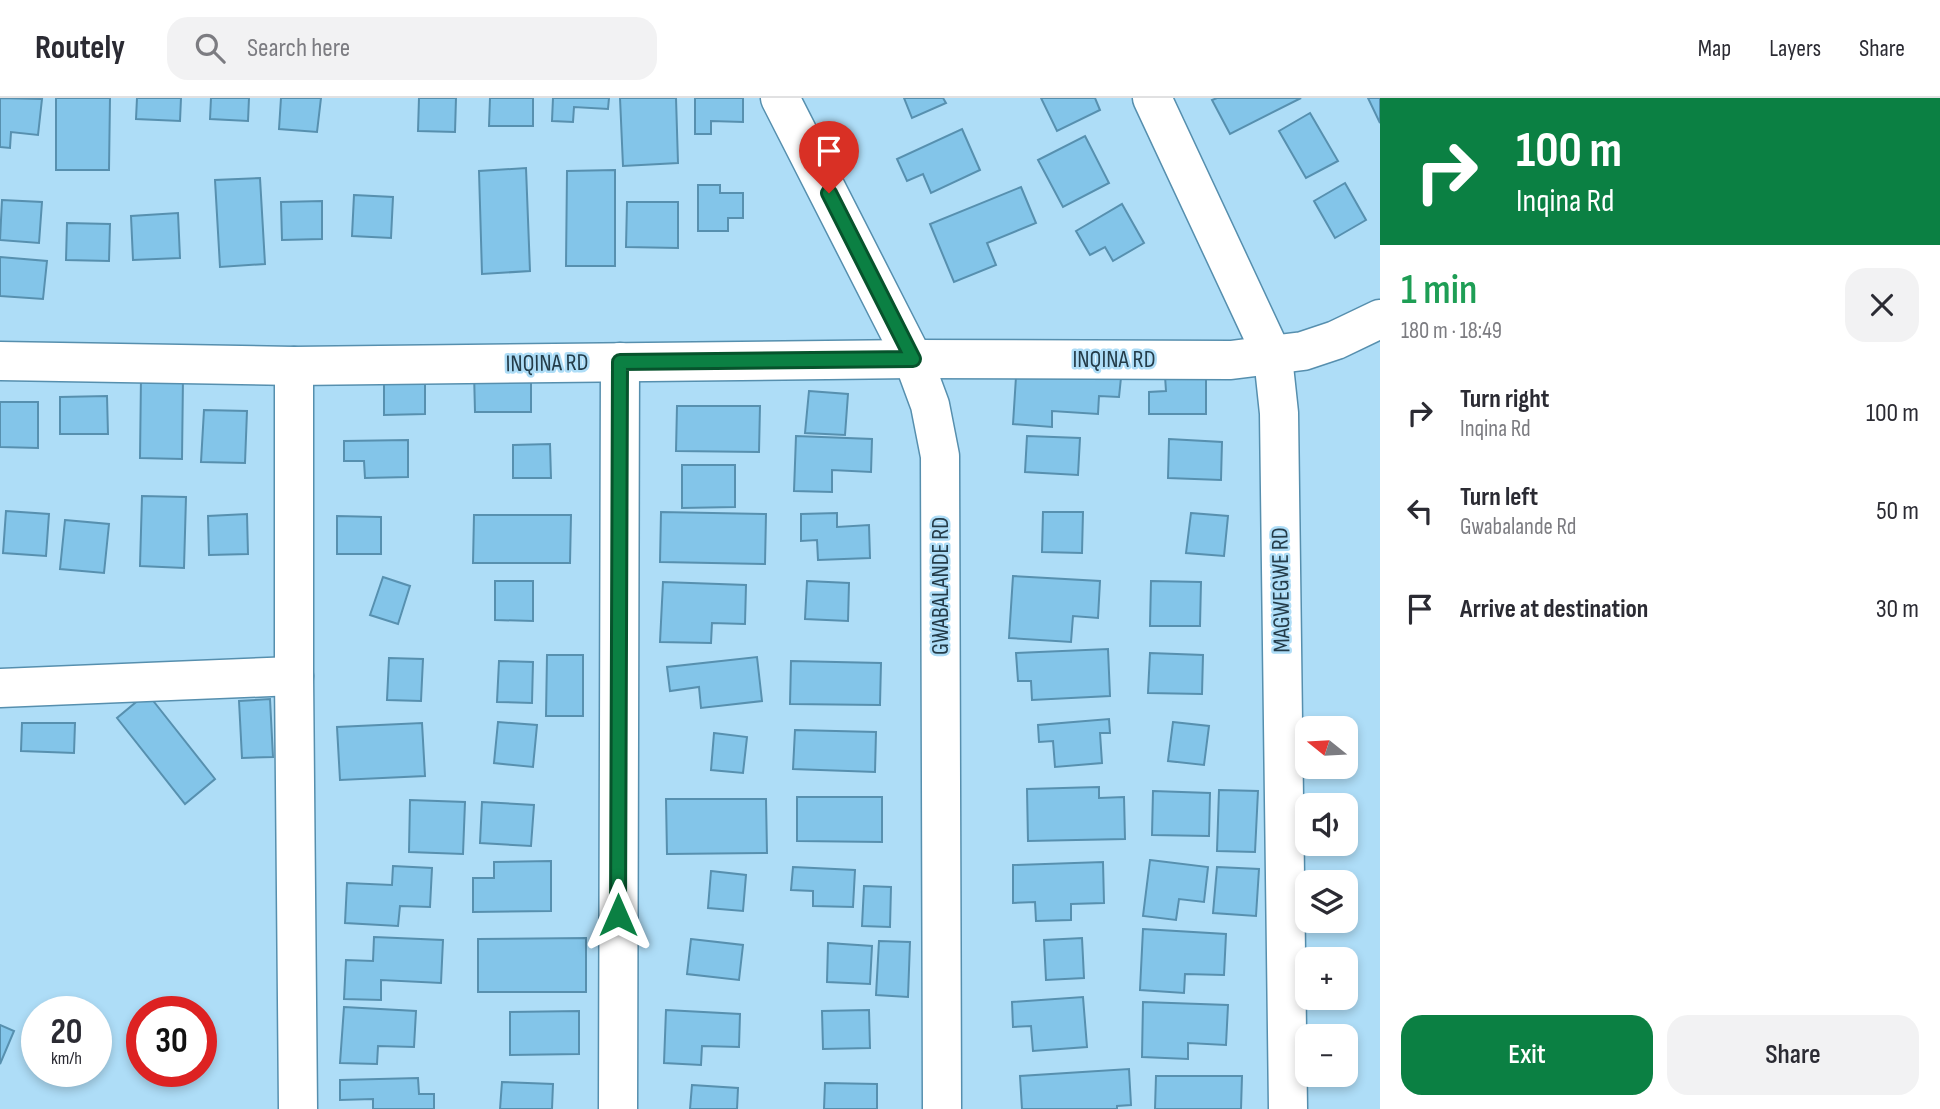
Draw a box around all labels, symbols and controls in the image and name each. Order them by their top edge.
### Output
search box [167,17,657,80]
text: Routely [35,28,125,68]
icon: search [191,29,229,67]
text: Search here [247,33,350,64]
text: Map [1698,34,1731,63]
text: Layers [1769,34,1821,63]
text: Share [1859,34,1905,63]
pin [799,121,859,193]
text: 100 m [1516,122,1622,181]
icon: right [1401,126,1492,217]
icon: arrive [810,132,848,170]
text: Inqina Rd [1516,182,1614,221]
text: 1 min [1401,265,1477,316]
button: close [1845,268,1919,342]
text: 180 m · 18:49 [1401,317,1502,345]
street label: INQINA RD [1073,345,1156,374]
street label: INQINA RD [505,348,589,378]
text: Turn right [1460,384,1549,415]
icon: right [1401,394,1439,432]
text: 100 m [1866,398,1919,429]
text: Inqina Rd [1460,415,1531,443]
text: Turn left [1460,482,1538,513]
icon: left [1401,492,1439,530]
text: 50 m [1876,496,1919,527]
text: Gwabalande Rd [1460,513,1576,541]
street label: GWABALANDE RD [926,517,955,655]
street label: MAGWEGWE RD [1265,527,1297,653]
icon: arrive [1401,590,1439,628]
text: Arrive at destination [1460,594,1648,625]
text: 30 m [1876,594,1919,625]
north arrow [1295,716,1358,779]
map controls [1295,716,1358,1087]
button: sound [1295,793,1358,856]
button: layers [1295,870,1358,933]
position arrow [581,878,655,952]
button: + [1295,947,1358,1010]
speed limit sign: 30 [126,996,217,1087]
text: 20 [51,1011,83,1054]
button: Exit [1401,1015,1653,1095]
button: Share [1667,1015,1919,1095]
button: − [1295,1024,1358,1087]
text: km/h [51,1048,82,1069]

